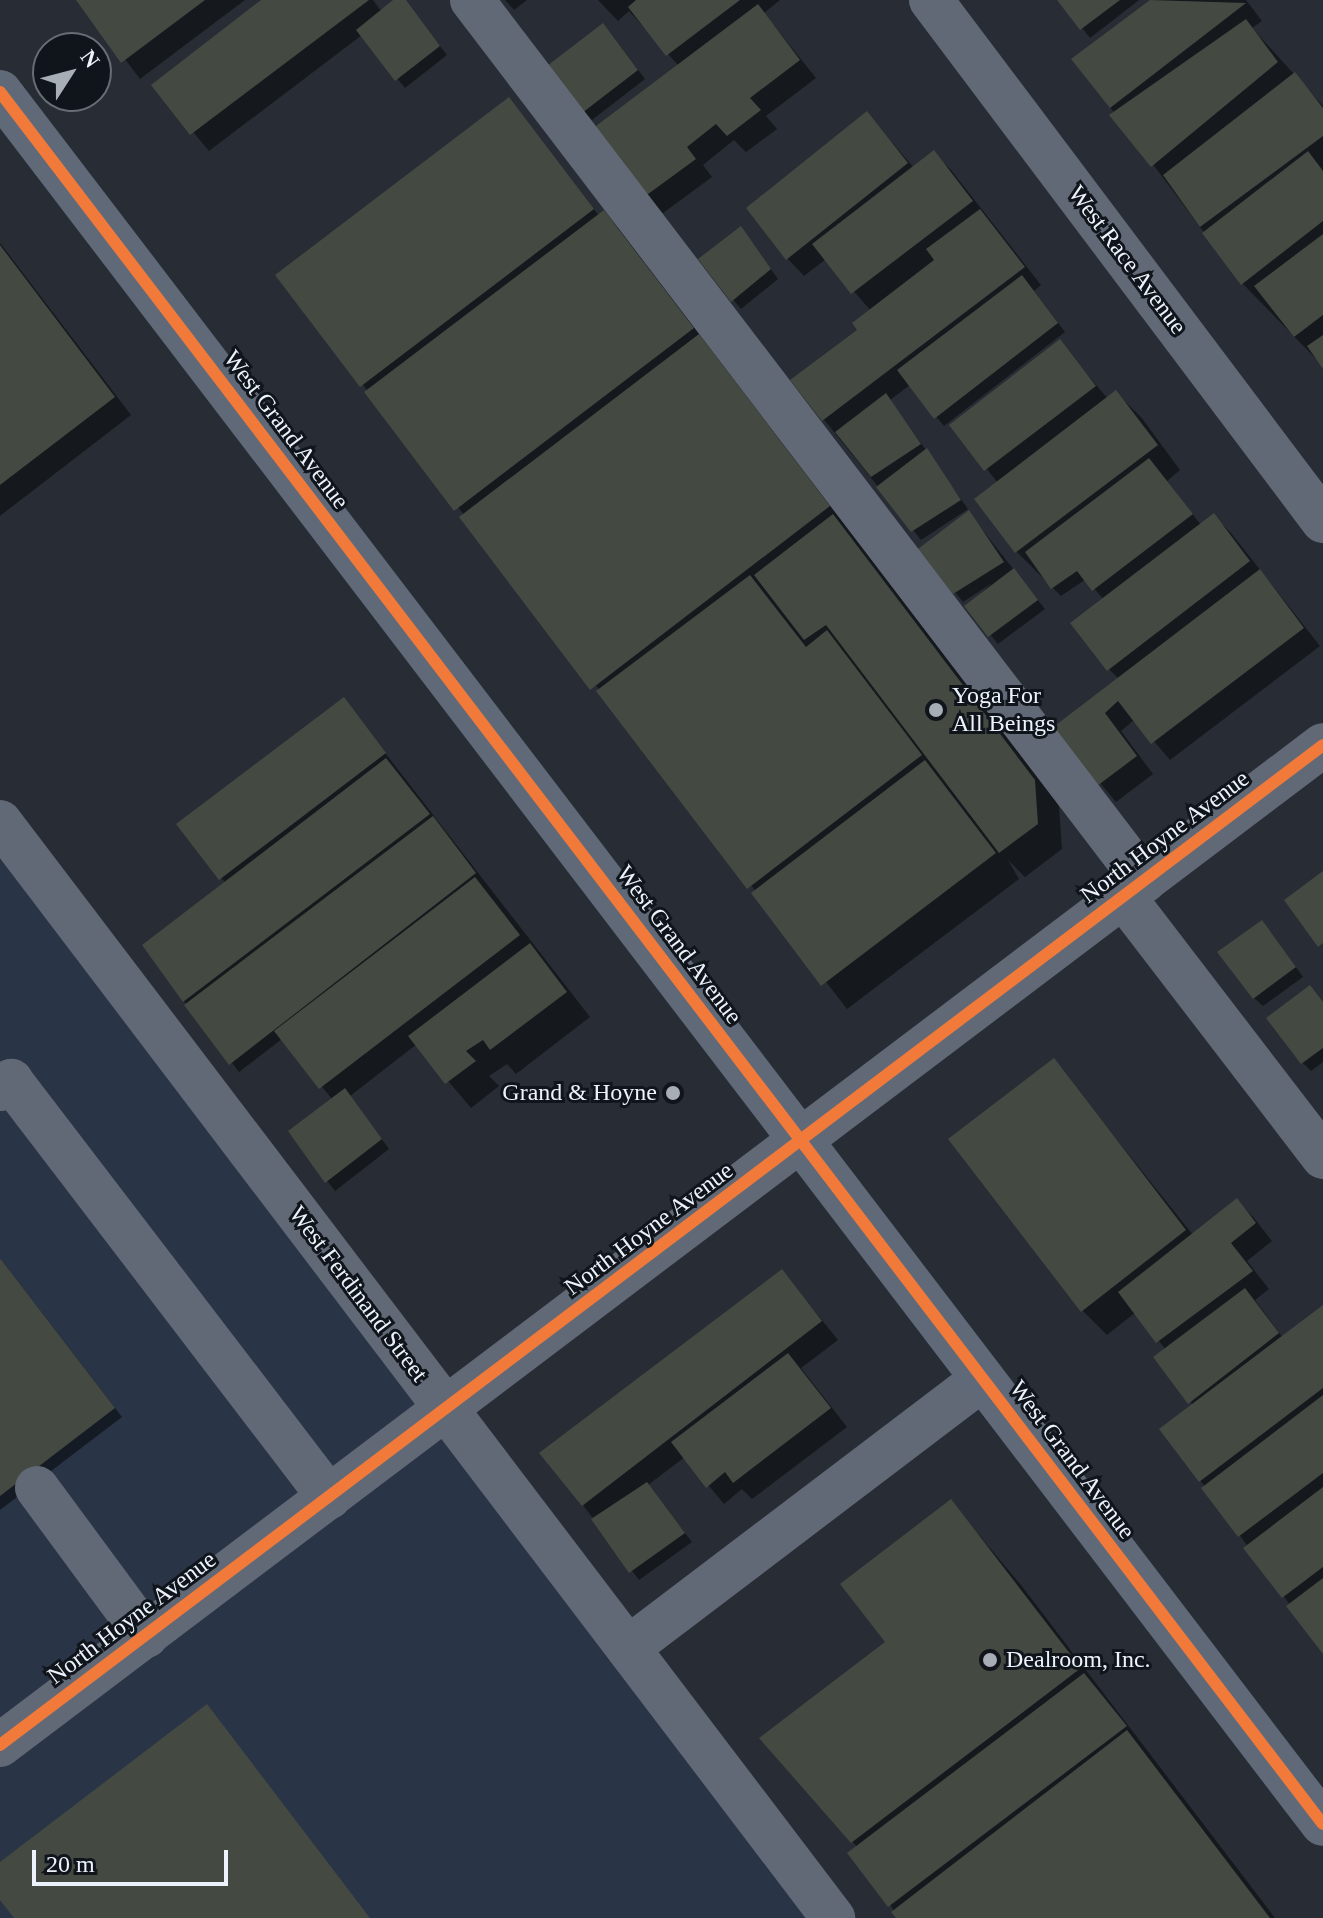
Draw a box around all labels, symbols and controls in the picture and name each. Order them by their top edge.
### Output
north arrow [32,32,112,112]
text: N [75,45,105,73]
street label: West Race Avenue [1061,179,1193,341]
street label: West Grand Avenue [217,345,355,515]
place label: Yoga For All Beings [952,682,1055,738]
marker: Yoga For All Beings [927,701,945,719]
street label: North Hoyne Avenue [1075,764,1255,910]
street label: West Grand Avenue [610,860,748,1030]
place label: Grand & Hoyne [502,1079,657,1107]
marker: Grand & Hoyne [664,1084,682,1102]
street label: North Hoyne Avenue [559,1156,739,1302]
street label: West Ferdinand Street [283,1200,433,1388]
street label: West Grand Avenue [1003,1375,1141,1545]
street label: North Hoyne Avenue [42,1545,222,1691]
place label: Dealroom, Inc. [1006,1646,1151,1674]
marker: Dealroom, Inc. [981,1651,999,1669]
scale bar [36,1834,232,1884]
text: 20 m [46,1851,95,1877]

